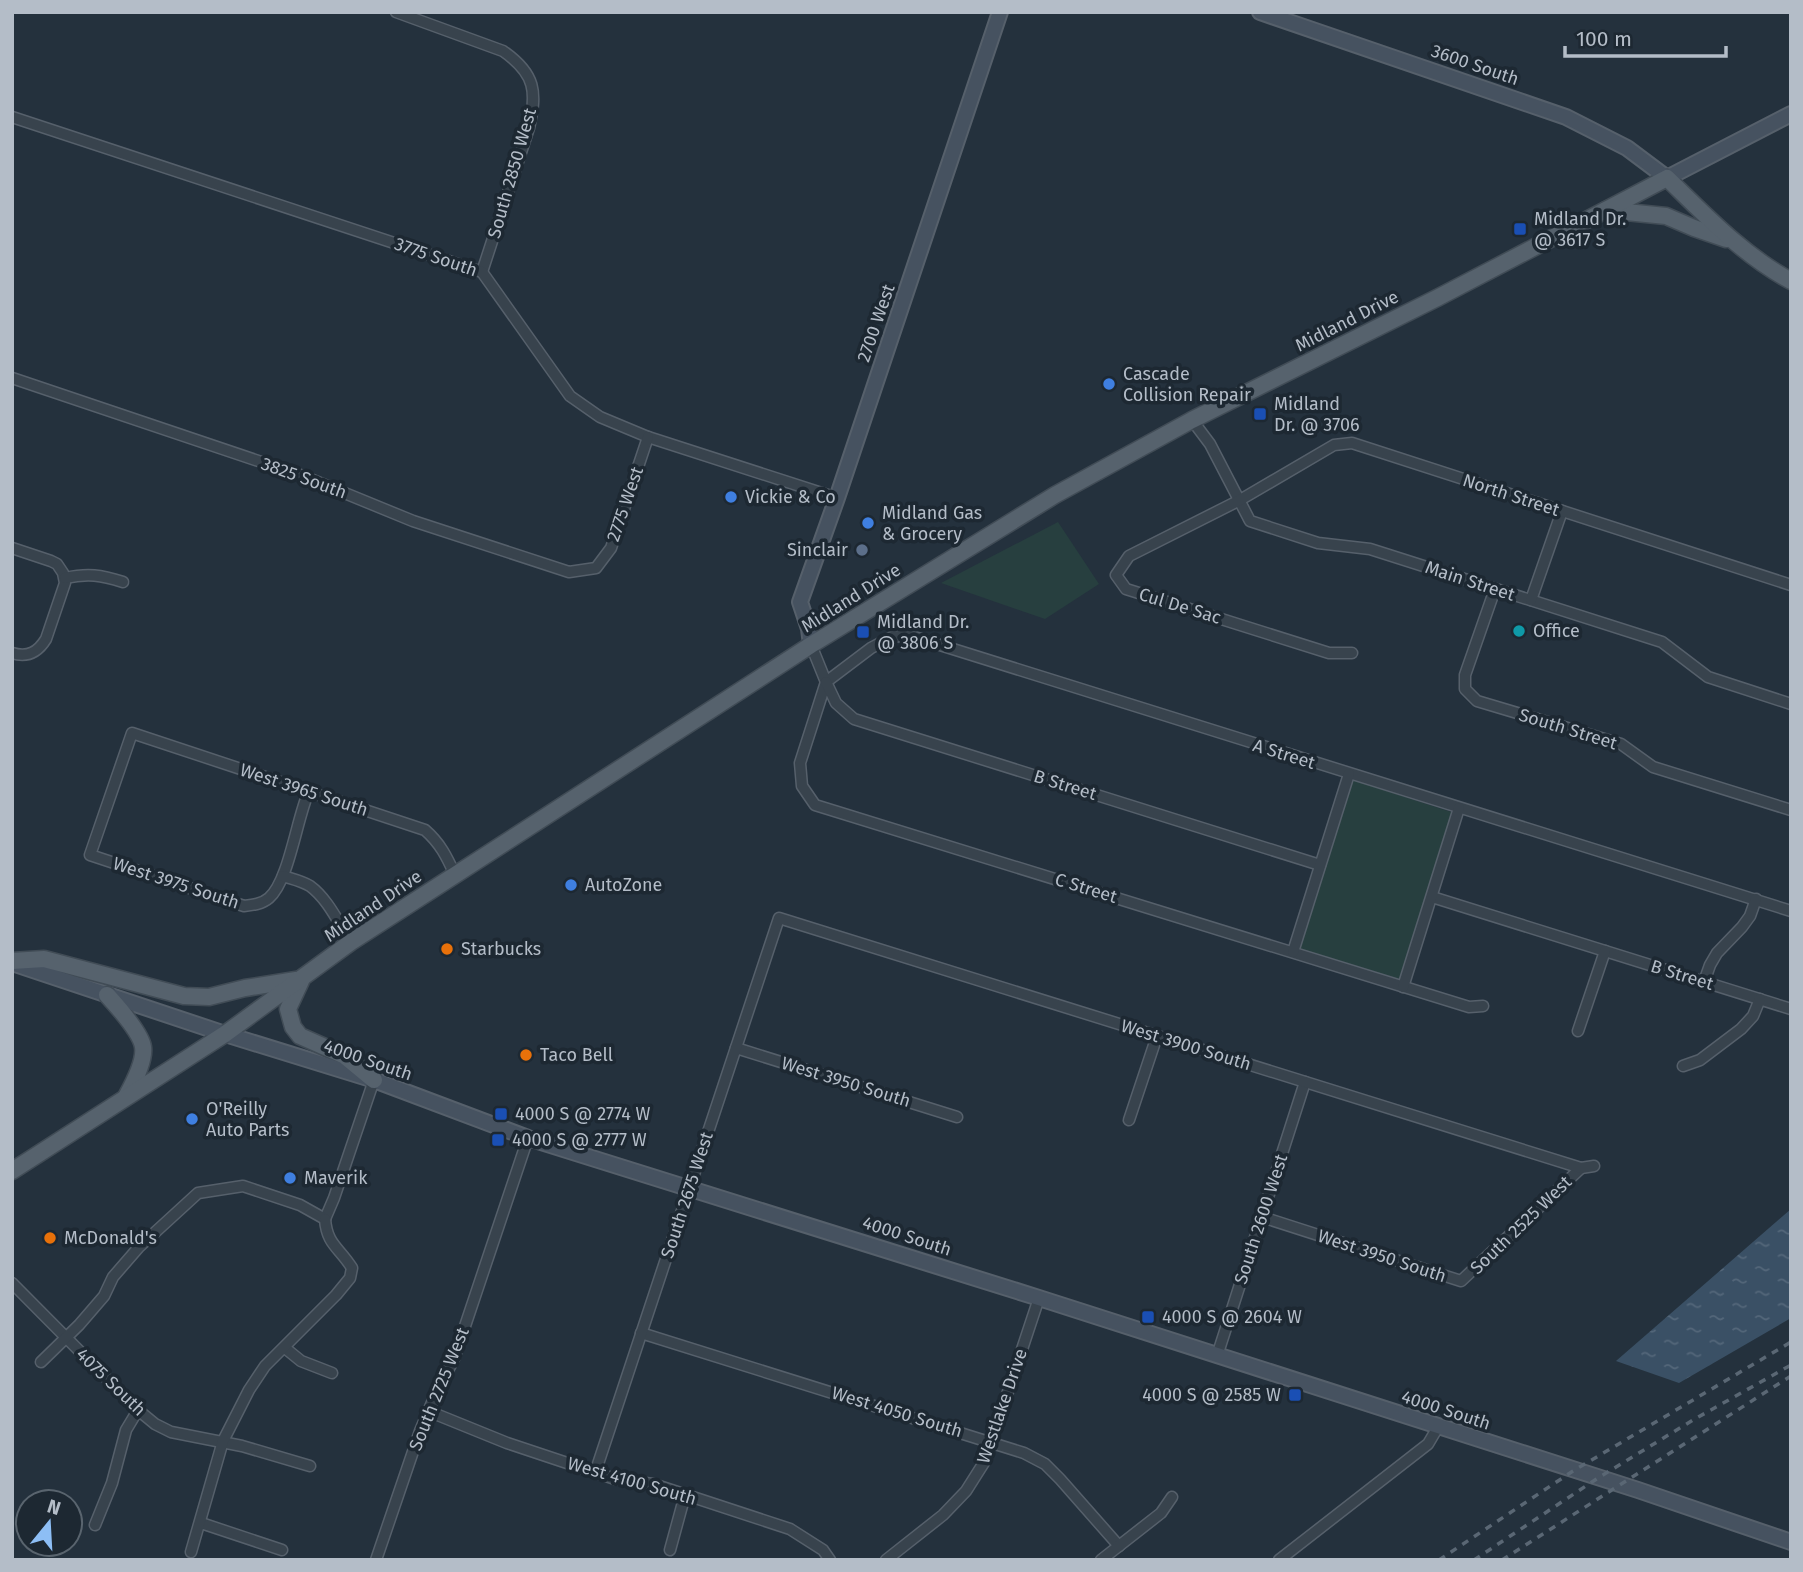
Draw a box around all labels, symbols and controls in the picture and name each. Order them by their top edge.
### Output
scale bar [1565,14,1726,58]
text: 100 m [1576,26,1632,52]
street label: 3600 South [1428,40,1522,90]
street label: South 2850 West [483,105,541,241]
place label: Midland Dr. @ 3617 S [1534,208,1626,251]
marker: Midland Dr. @ 3617 S [1512,221,1528,237]
street label: 3775 South [392,233,480,281]
street label: 2700 West [852,281,900,365]
street label: Midland Drive [1292,286,1402,356]
place label: Cascade Collision Repair [1123,363,1251,406]
marker: Cascade Collision Repair [1101,376,1117,392]
place label: Midland Dr. @ 3706 [1274,393,1360,436]
marker: Midland Dr. @ 3706 [1252,406,1268,422]
street label: 3825 South [258,452,350,504]
street label: 2775 West [602,463,648,544]
street label: North Street [1460,469,1563,521]
place label: Vickie & Co [745,486,836,508]
marker: Vickie & Co [723,489,739,505]
place label: Midland Gas & Grocery [882,502,982,545]
marker: Midland Gas & Grocery [860,515,876,531]
place label: Sinclair [787,539,848,561]
marker: Sinclair [854,542,870,558]
street label: Main Street [1422,556,1518,606]
street label: Midland Drive [797,559,905,637]
street label: Cul De Sac [1136,583,1224,629]
place label: Midland Dr. @ 3806 S [877,611,969,654]
place label: Office [1533,620,1580,642]
marker: Office [1511,623,1527,639]
marker: Midland Dr. @ 3806 S [855,624,871,640]
street label: South Street [1516,704,1620,754]
street label: A Street [1250,734,1318,774]
street label: West 3965 South [237,759,371,821]
street label: B Street [1031,765,1100,805]
street label: West 3975 South [110,852,242,914]
street label: Midland Drive [320,865,426,947]
street label: C Street [1052,868,1120,908]
place label: AutoZone [585,874,662,896]
marker: AutoZone [563,877,579,893]
place label: Starbucks [461,938,541,960]
marker: Starbucks [439,941,455,957]
street label: B Street [1648,955,1717,995]
street label: West 3900 South [1118,1015,1254,1075]
street label: 4000 South [321,1035,415,1085]
place label: Taco Bell [540,1044,613,1066]
marker: Taco Bell [518,1047,534,1063]
street label: West 3950 South [779,1052,913,1112]
place label: O'Reilly Auto Parts [206,1098,289,1141]
place label: 4000 S @ 2774 W [515,1103,651,1125]
marker: 4000 S @ 2774 W [493,1106,509,1122]
marker: O'Reilly Auto Parts [184,1111,200,1127]
place label: 4000 S @ 2777 W [512,1129,647,1151]
street label: South 2675 West [656,1129,718,1261]
marker: 4000 S @ 2777 W [490,1132,506,1148]
street label: South 2600 West [1230,1151,1293,1287]
place label: Maverik [304,1167,368,1189]
marker: Maverik [282,1170,298,1186]
street label: South 2525 West [1466,1171,1577,1279]
street label: 4000 South [860,1211,954,1261]
street label: West 3950 South [1315,1225,1449,1287]
place label: McDonald's [64,1227,157,1249]
marker: McDonald's [42,1230,58,1246]
place label: 4000 S @ 2604 W [1162,1306,1302,1328]
marker: 4000 S @ 2604 W [1140,1309,1156,1325]
street label: South 2725 West [404,1324,474,1454]
street label: 4075 South [71,1343,151,1421]
street label: Westlake Drive [972,1346,1032,1466]
street label: West 4050 South [829,1382,965,1442]
place label: 4000 S @ 2585 W [1142,1384,1281,1406]
street label: 4000 South [1399,1385,1493,1435]
marker: 4000 S @ 2585 W [1287,1387,1303,1403]
street label: West 4100 South [565,1452,699,1510]
north arrow [14,1488,84,1558]
text: N [45,1494,64,1520]

